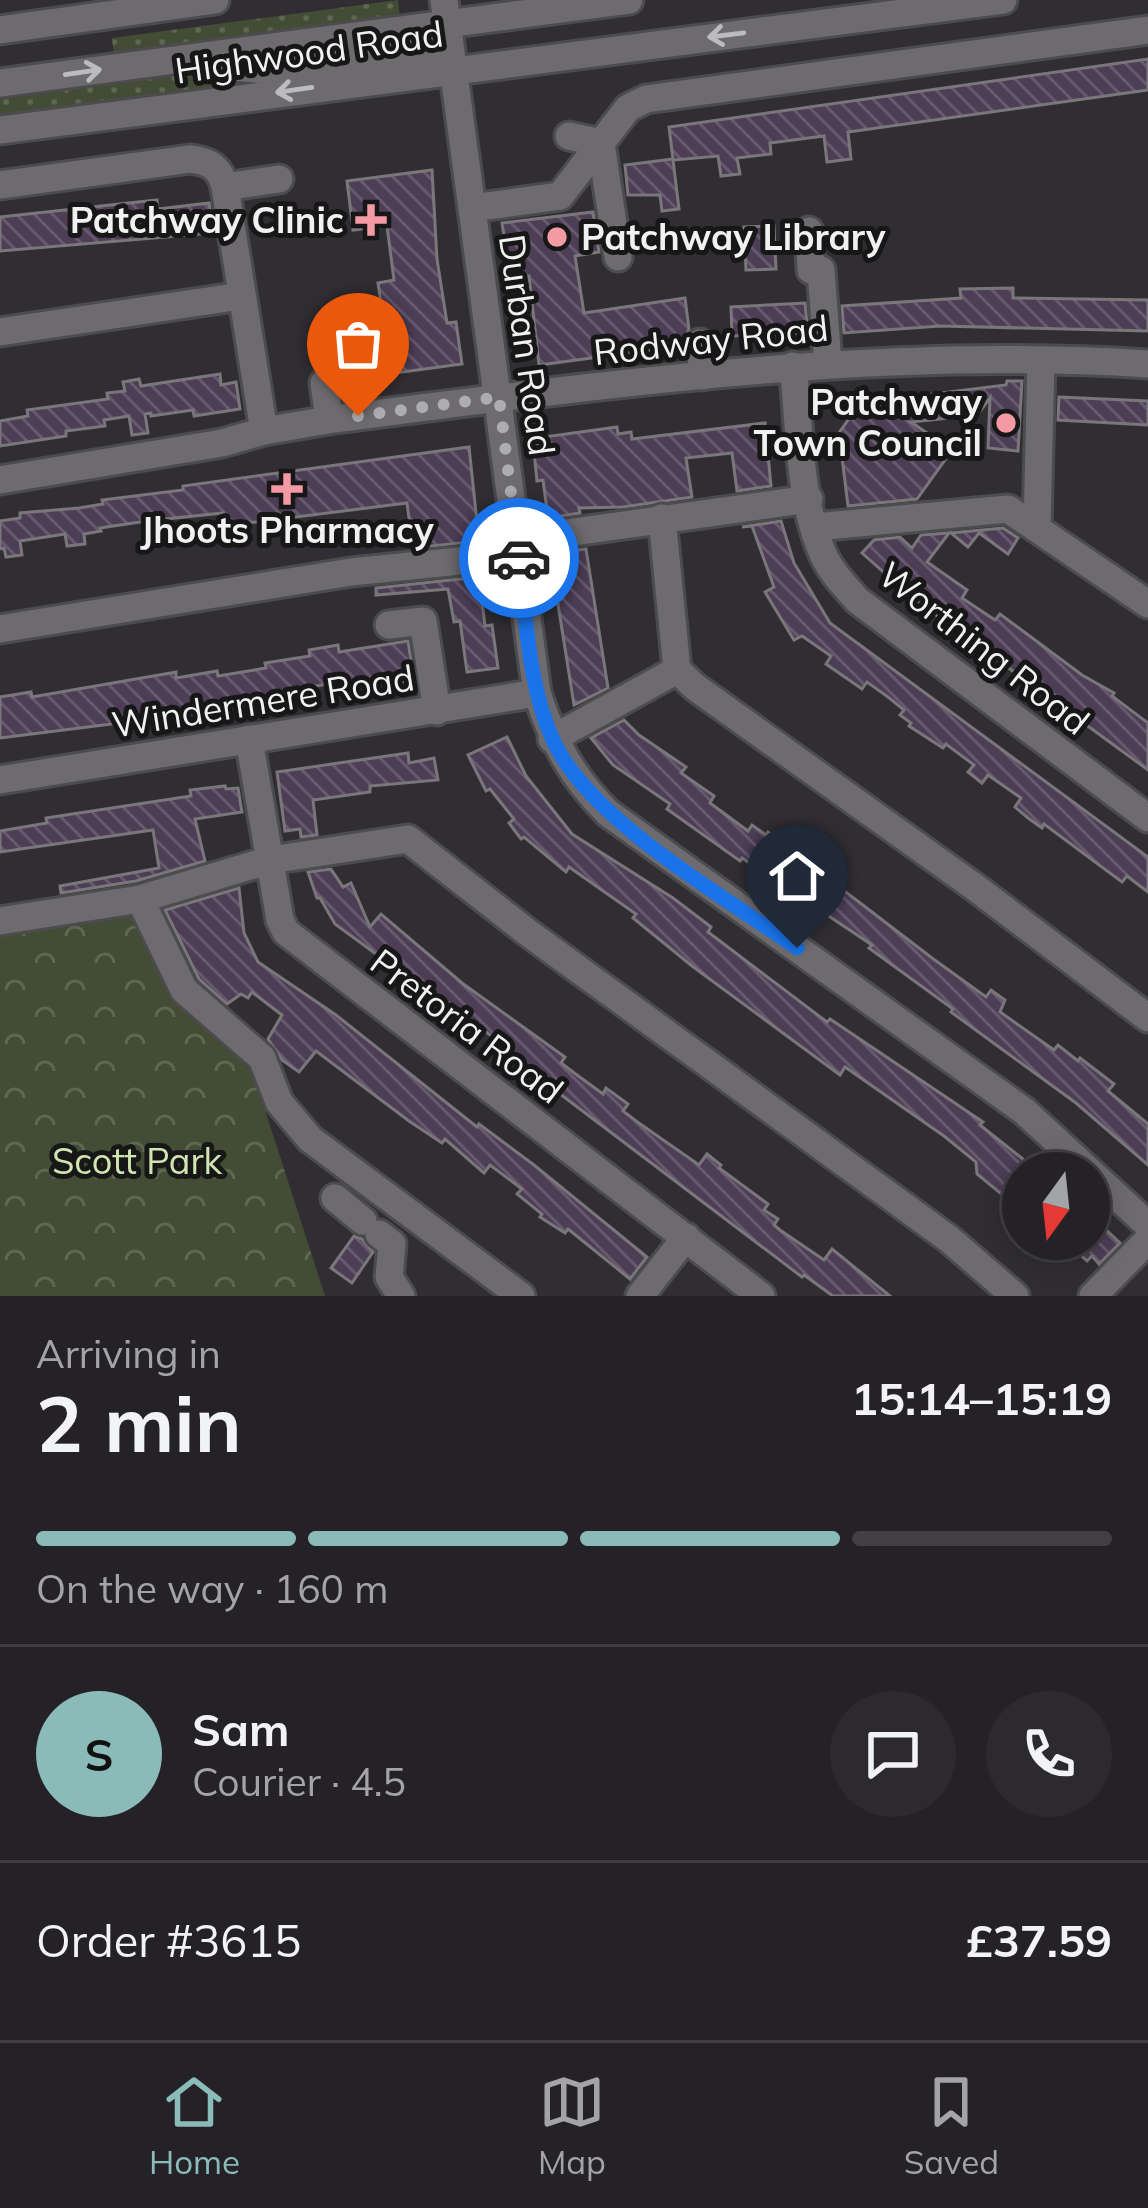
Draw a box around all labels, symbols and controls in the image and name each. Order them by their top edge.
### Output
street label: Highwood Road [172,10,446,93]
one-way arrow [707,25,746,47]
one-way arrow [63,60,102,83]
one-way arrow [276,79,315,102]
place label: Patchway Clinic [70,197,344,242]
marker: Patchway Clinic [355,204,387,236]
place label: Patchway Library [581,214,886,259]
marker: Patchway Library [544,224,570,250]
street label: Durban Road [490,232,565,458]
pin [307,293,409,416]
street label: Rodway Road [591,305,831,374]
icon: bag [325,311,391,377]
place label: Patchway Town Council [753,379,982,465]
marker: Patchway Town Council [993,410,1019,436]
marker: Jhoots Pharmacy [274,476,300,502]
courier [459,498,579,618]
place label: Jhoots Pharmacy [140,507,434,552]
icon: car [486,525,552,591]
street label: Worthing Road [870,551,1099,744]
street label: Windermere Road [109,654,417,747]
pin [746,825,848,948]
icon: home [764,843,830,909]
street label: Pretoria Road [362,939,572,1113]
park label: Scott Park [52,1138,223,1183]
north arrow [1002,1152,1110,1260]
map controls [1002,1152,1110,1260]
text: Arriving in [36,1329,221,1378]
text: 15:14–15:19 [851,1370,1112,1426]
text: 2 min [36,1374,242,1472]
text: On the way · 160 m [36,1564,388,1613]
button: chat [830,1691,956,1817]
button: phone [986,1691,1112,1817]
text: Sam [192,1701,289,1757]
text: S [84,1726,114,1782]
text: Courier · 4.5 [192,1757,406,1806]
text: Order #3615 [36,1912,301,1968]
text: £37.59 [966,1912,1112,1968]
tab: Home [149,2069,240,2182]
tab: Map [538,2069,606,2182]
tab: Saved [904,2069,999,2182]

